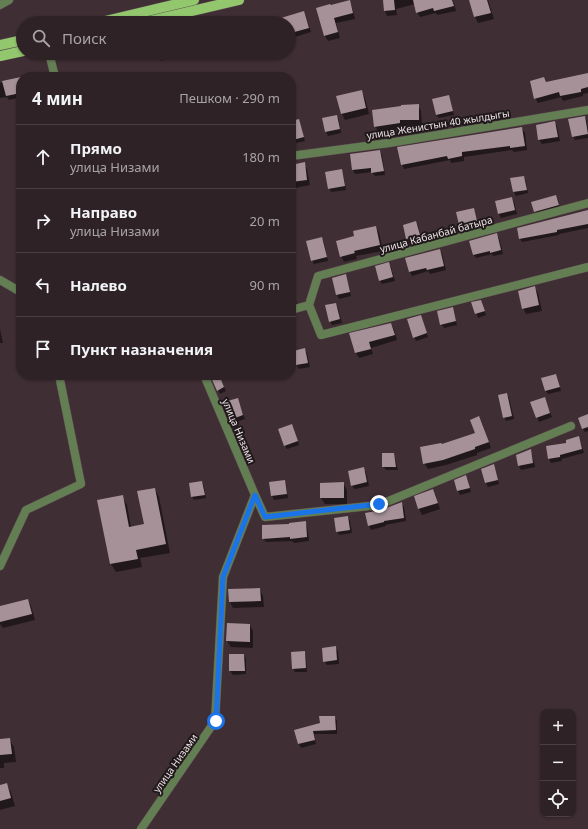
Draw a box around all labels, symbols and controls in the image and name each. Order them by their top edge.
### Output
search box [16,16,296,60]
icon: search [30,27,52,49]
text: Поиск [62,28,107,48]
text: 4 мин [32,87,83,110]
text: Пешком · 290 m [179,89,280,107]
street label: улица Женистын 40 жылдыгы [366,106,510,142]
text: Прямо [70,138,122,158]
icon: ahead [32,146,54,168]
text: 180 m [242,148,280,166]
text: улица Низами [70,158,160,176]
text: Направо [70,202,137,222]
icon: right [32,210,54,232]
text: 20 m [250,212,280,230]
street label: улица Кабанбай батыра [378,212,494,256]
text: улица Низами [70,222,160,240]
icon: left [32,274,54,296]
text: Налево [70,275,127,295]
text: 90 m [250,276,280,294]
icon: arrive [32,338,54,360]
text: Пункт назначения [70,339,213,359]
street label: улица Низами [219,397,259,465]
route end [370,495,388,513]
map controls [540,709,576,817]
button: + [540,709,576,745]
route start [207,712,225,730]
street label: улица Низами [149,731,201,795]
button: − [540,745,576,781]
button: locate [540,781,576,817]

